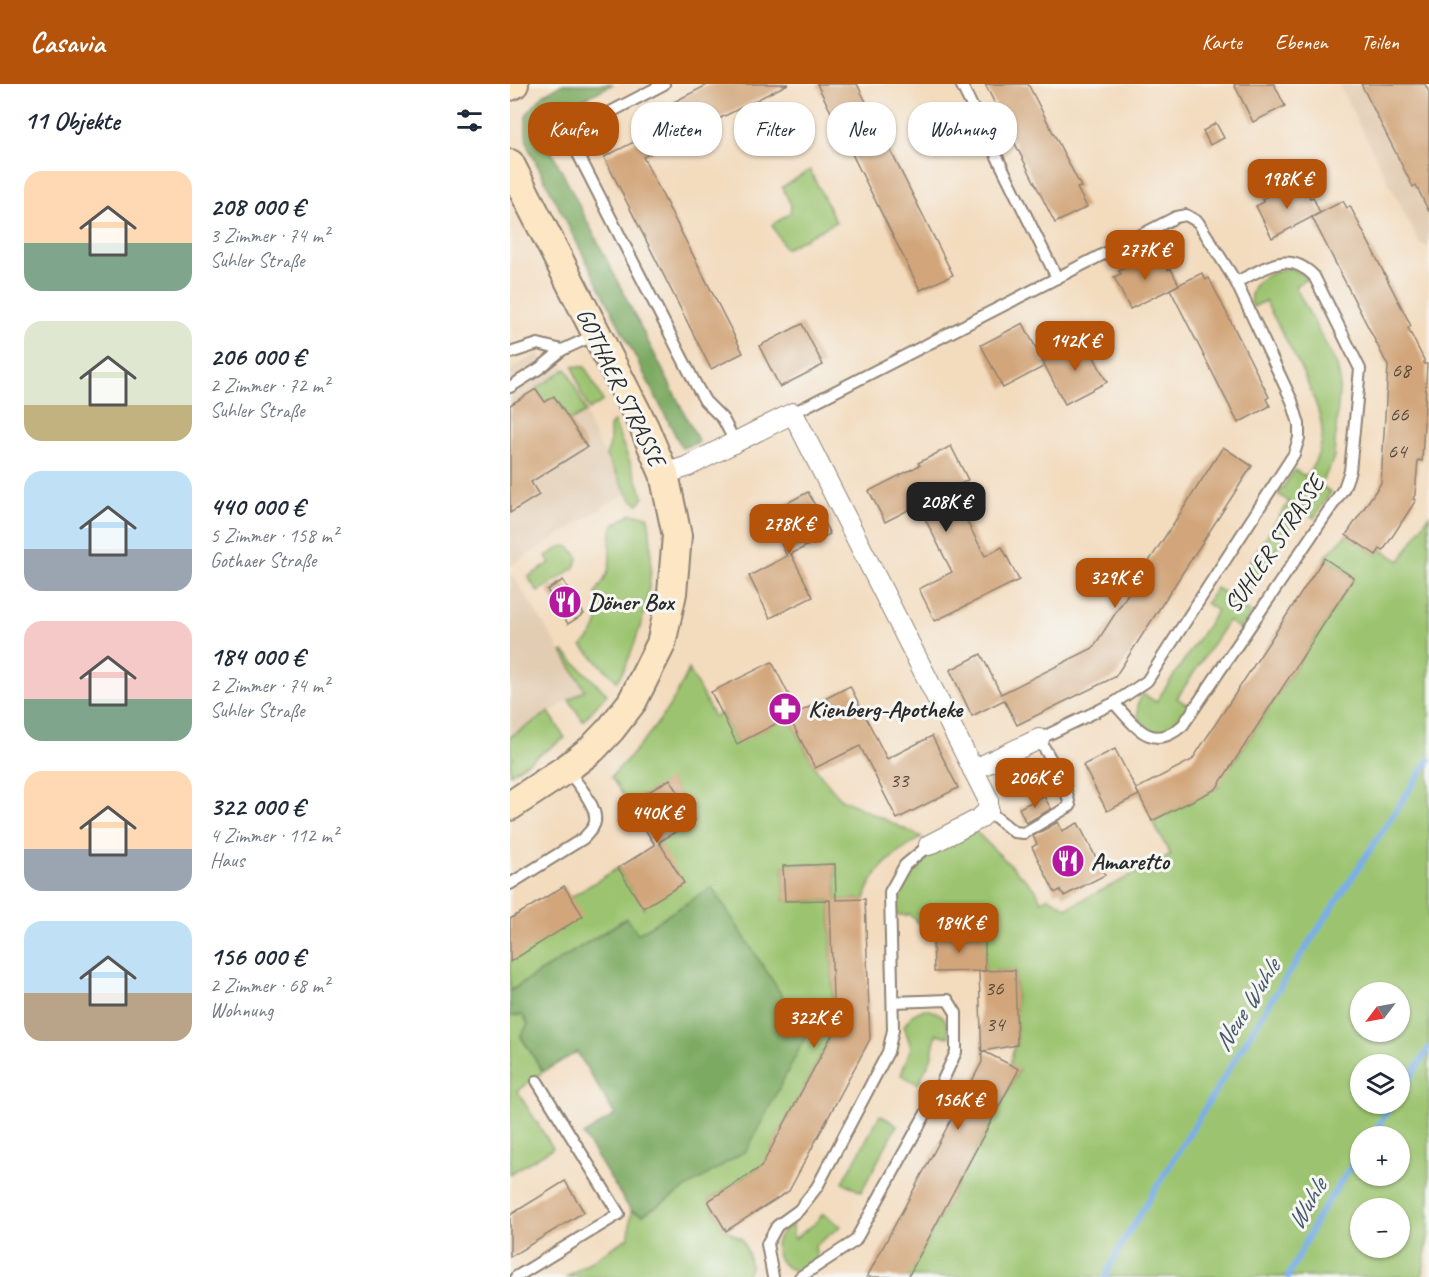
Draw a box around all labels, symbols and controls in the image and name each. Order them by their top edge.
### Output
text: Casavia [30,25,104,60]
text: Karte [1202,29,1242,55]
text: Ebenen [1275,29,1328,55]
text: Teilen [1361,29,1399,55]
chip: Kaufen [528,102,619,156]
chip: Mieten [631,102,722,156]
chip: Filter [734,102,815,156]
chip: Neu [827,102,896,156]
chip: Wohnung [908,102,1017,156]
text: 11 Objekte [24,104,120,137]
icon: filters [453,104,486,137]
pin: 198K € [1238,159,1336,210]
text: 198K € [1262,166,1312,191]
text: 208 000 € [210,190,304,223]
icon: home [72,195,144,267]
text: 3 Zimmer · 74 m² [210,223,329,248]
pin: 277K € [1096,230,1194,281]
text: 277K € [1120,237,1170,262]
text: Suhler Straße [210,248,305,273]
street label: GOTHAER STRASSE [570,303,674,474]
pin: 142K € [1026,321,1124,372]
text: 142K € [1050,328,1101,353]
text: 206 000 € [210,340,305,373]
icon: home [72,345,144,417]
house number: 68 [1392,357,1413,383]
text: 2 Zimmer · 72 m² [210,373,329,398]
text: Suhler Straße [210,398,305,423]
house number: 66 [1390,401,1409,427]
house number: 64 [1388,438,1409,464]
street label: SUHLER STRASSE [1217,467,1333,618]
pin: 208K € [897,482,995,533]
text: 208K € [921,489,972,514]
text: 440 000 € [210,490,304,523]
icon: home [72,495,144,567]
pin: 278K € [740,504,838,555]
text: 278K € [764,511,814,536]
text: 5 Zimmer · 158 m² [210,523,338,548]
text: Gothaer Straße [210,548,316,573]
pin: 329K € [1066,558,1164,609]
text: 329K € [1090,565,1140,590]
restaurant icon: Döner Box [547,584,583,620]
place label: Döner Box [588,587,676,617]
text: 184 000 € [210,640,304,673]
icon: home [72,645,144,717]
text: 2 Zimmer · 74 m² [210,673,329,698]
pharmacy icon: Kienberg-Apotheke [767,691,803,727]
place label: Kienberg-Apotheke [808,694,964,724]
text: Suhler Straße [210,698,305,723]
pin: 206K € [986,758,1084,809]
text: 206K € [1009,765,1061,790]
house number: 33 [890,767,910,793]
text: 322 000 € [210,790,304,823]
pin: 440K € [608,793,706,844]
icon: home [72,795,144,867]
text: 440K € [632,800,683,825]
text: 4 Zimmer · 112 m² [210,823,338,848]
restaurant icon: Amaretto [1050,843,1086,879]
place label: Amaretto [1091,846,1171,876]
text: Haus [210,848,244,873]
pin: 184K € [910,903,1008,954]
text: 184K € [934,910,985,935]
text: 156 000 € [210,940,305,973]
icon: home [72,945,144,1017]
water label: Neue Wuhle [1205,950,1289,1057]
text: 2 Zimmer · 68 m² [210,973,329,998]
house number: 36 [985,975,1004,1001]
north arrow [1350,982,1410,1042]
map controls [1350,982,1410,1258]
text: Wohnung [210,998,273,1023]
pin: 322K € [765,998,863,1049]
text: 322K € [789,1005,840,1030]
house number: 34 [986,1011,1007,1037]
button: layers [1350,1054,1410,1114]
pin: 156K € [909,1080,1007,1131]
text: 156K € [932,1087,984,1112]
button: + [1350,1126,1410,1186]
water label: Wuhle [1279,1170,1336,1236]
button: − [1350,1198,1410,1258]

